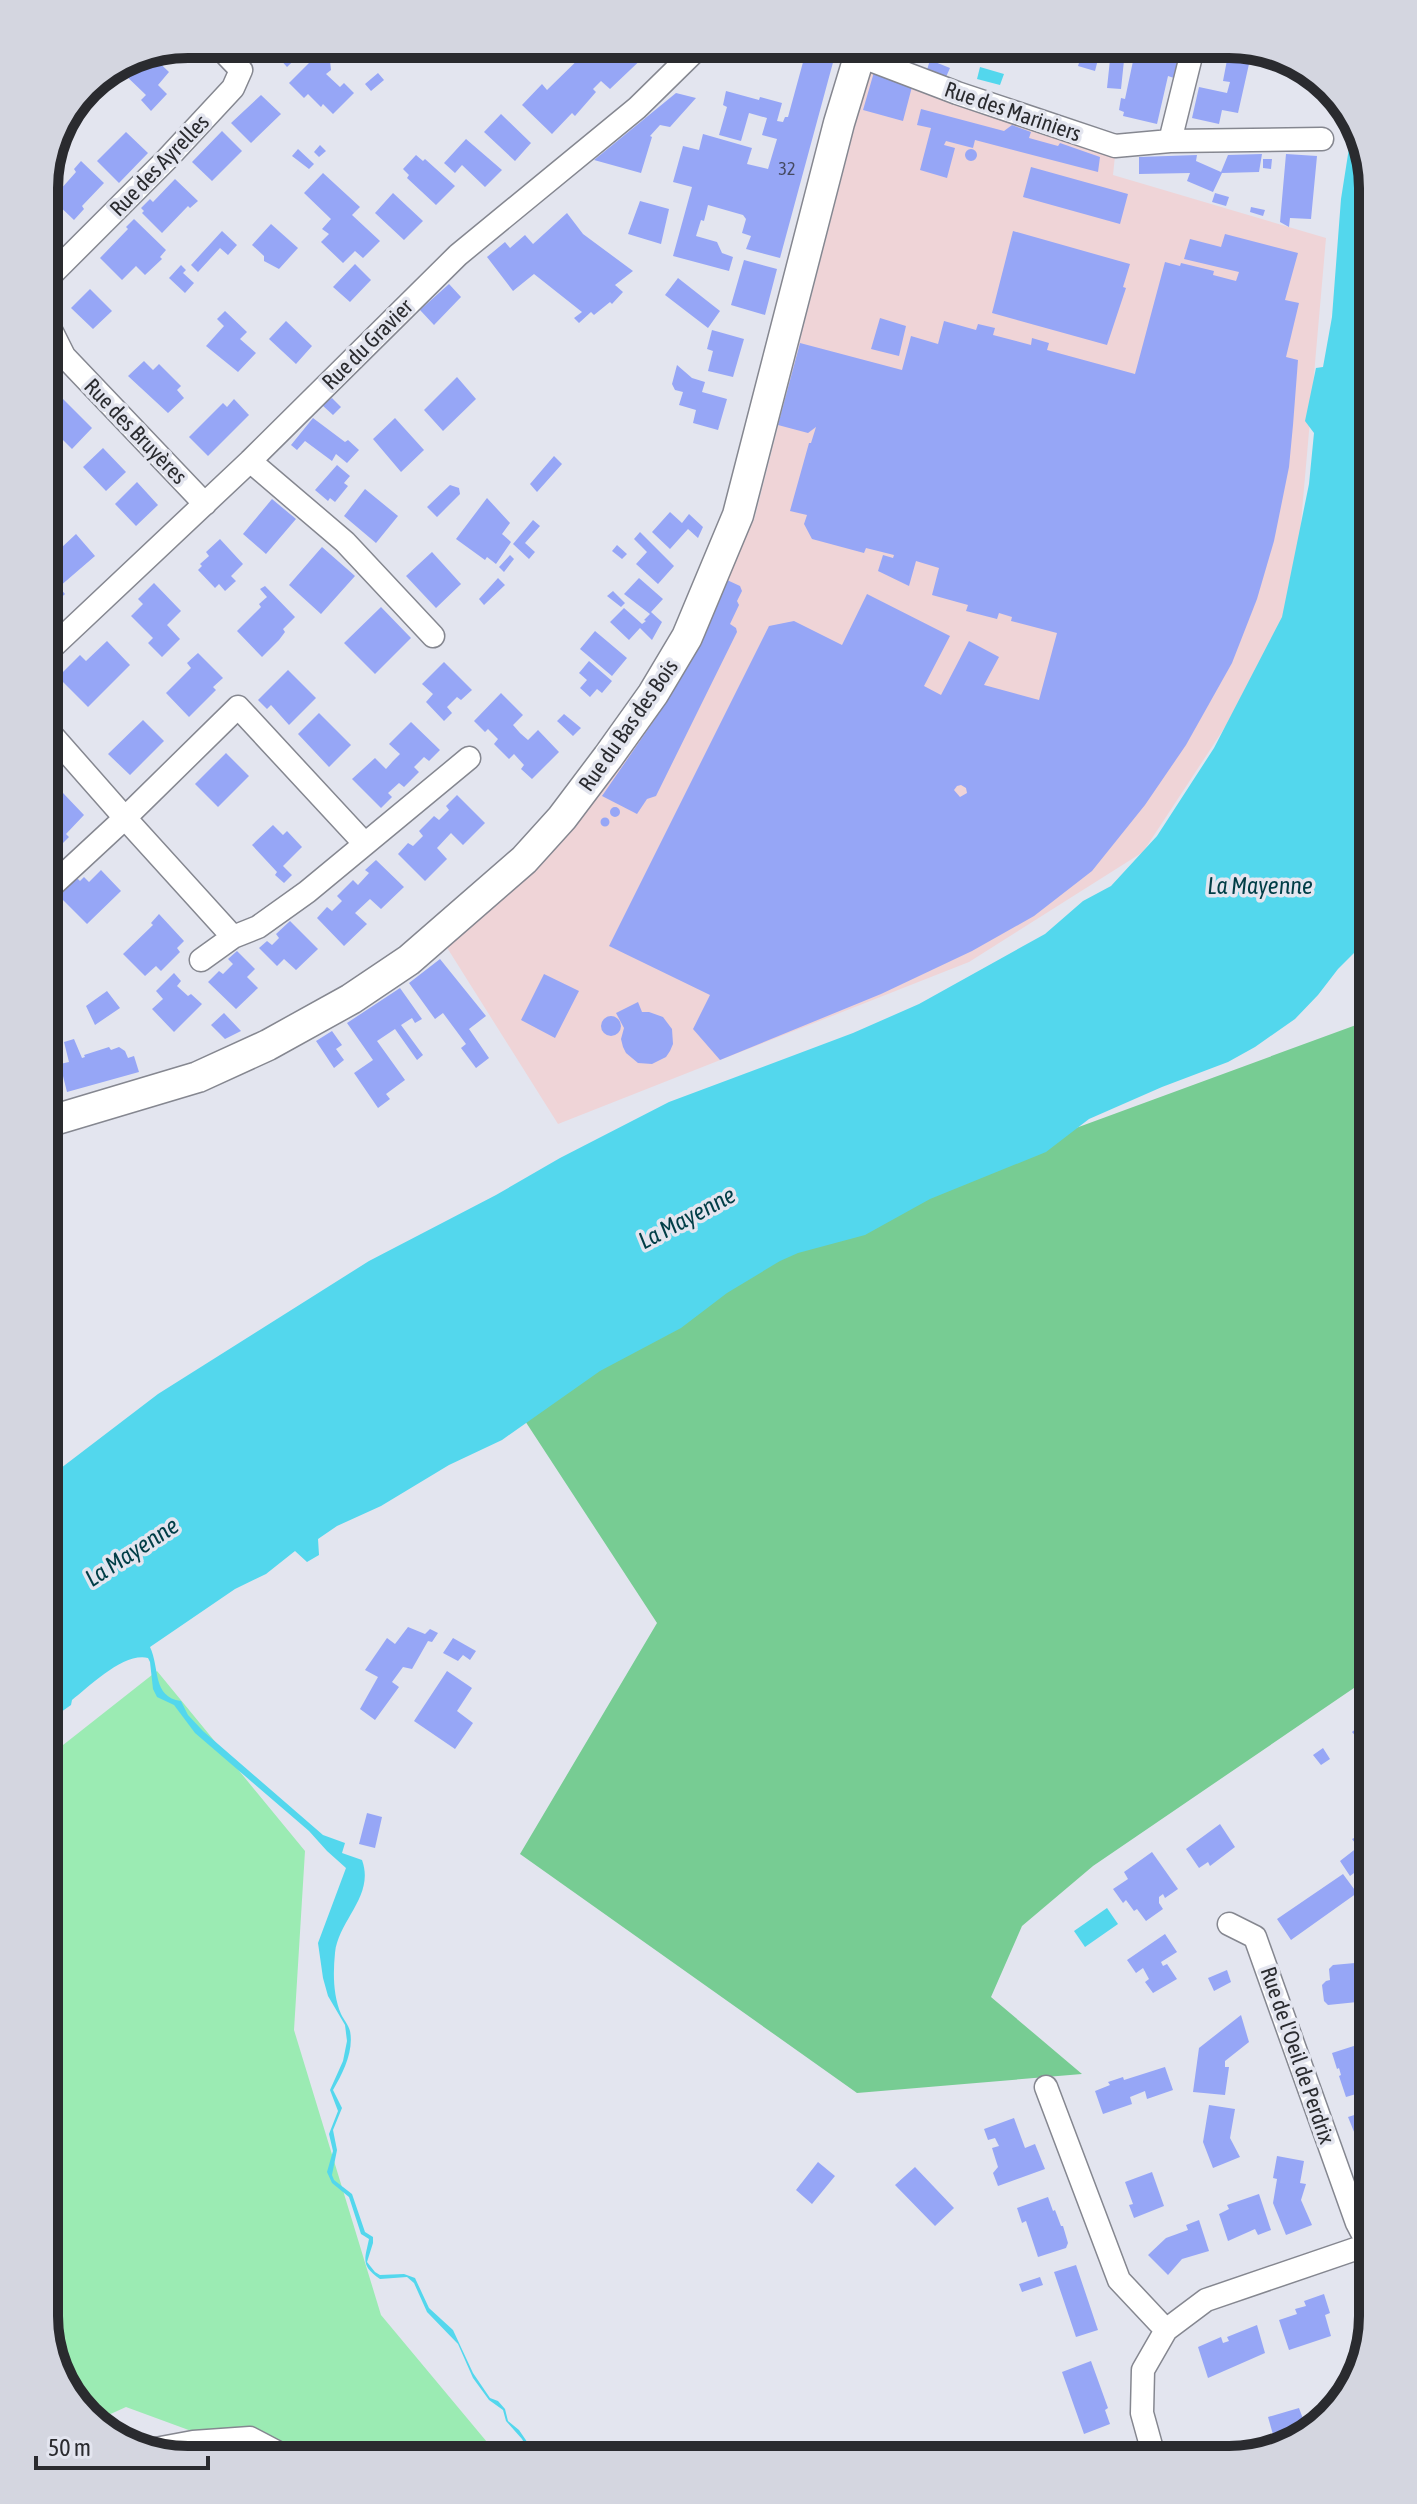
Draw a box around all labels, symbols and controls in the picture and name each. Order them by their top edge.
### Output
street label: Rue des Mariniers [941,76,1085,147]
street label: Rue des Ayrelles [104,109,214,221]
house number: 32 [779,158,795,179]
street label: Rue du Gravier [316,293,418,395]
street label: Rue des Bruyères [79,373,193,489]
street label: Rue du Bas des Bois [573,654,683,796]
water label: La Mayenne [1207,872,1313,899]
water label: La Mayenne [634,1181,740,1254]
water label: La Mayenne [80,1511,183,1592]
street label: Rue de l'Oeil de Perdrix [1255,1963,1341,2147]
scale bar [36,2420,208,2470]
text: 50 m [48,2434,91,2461]

